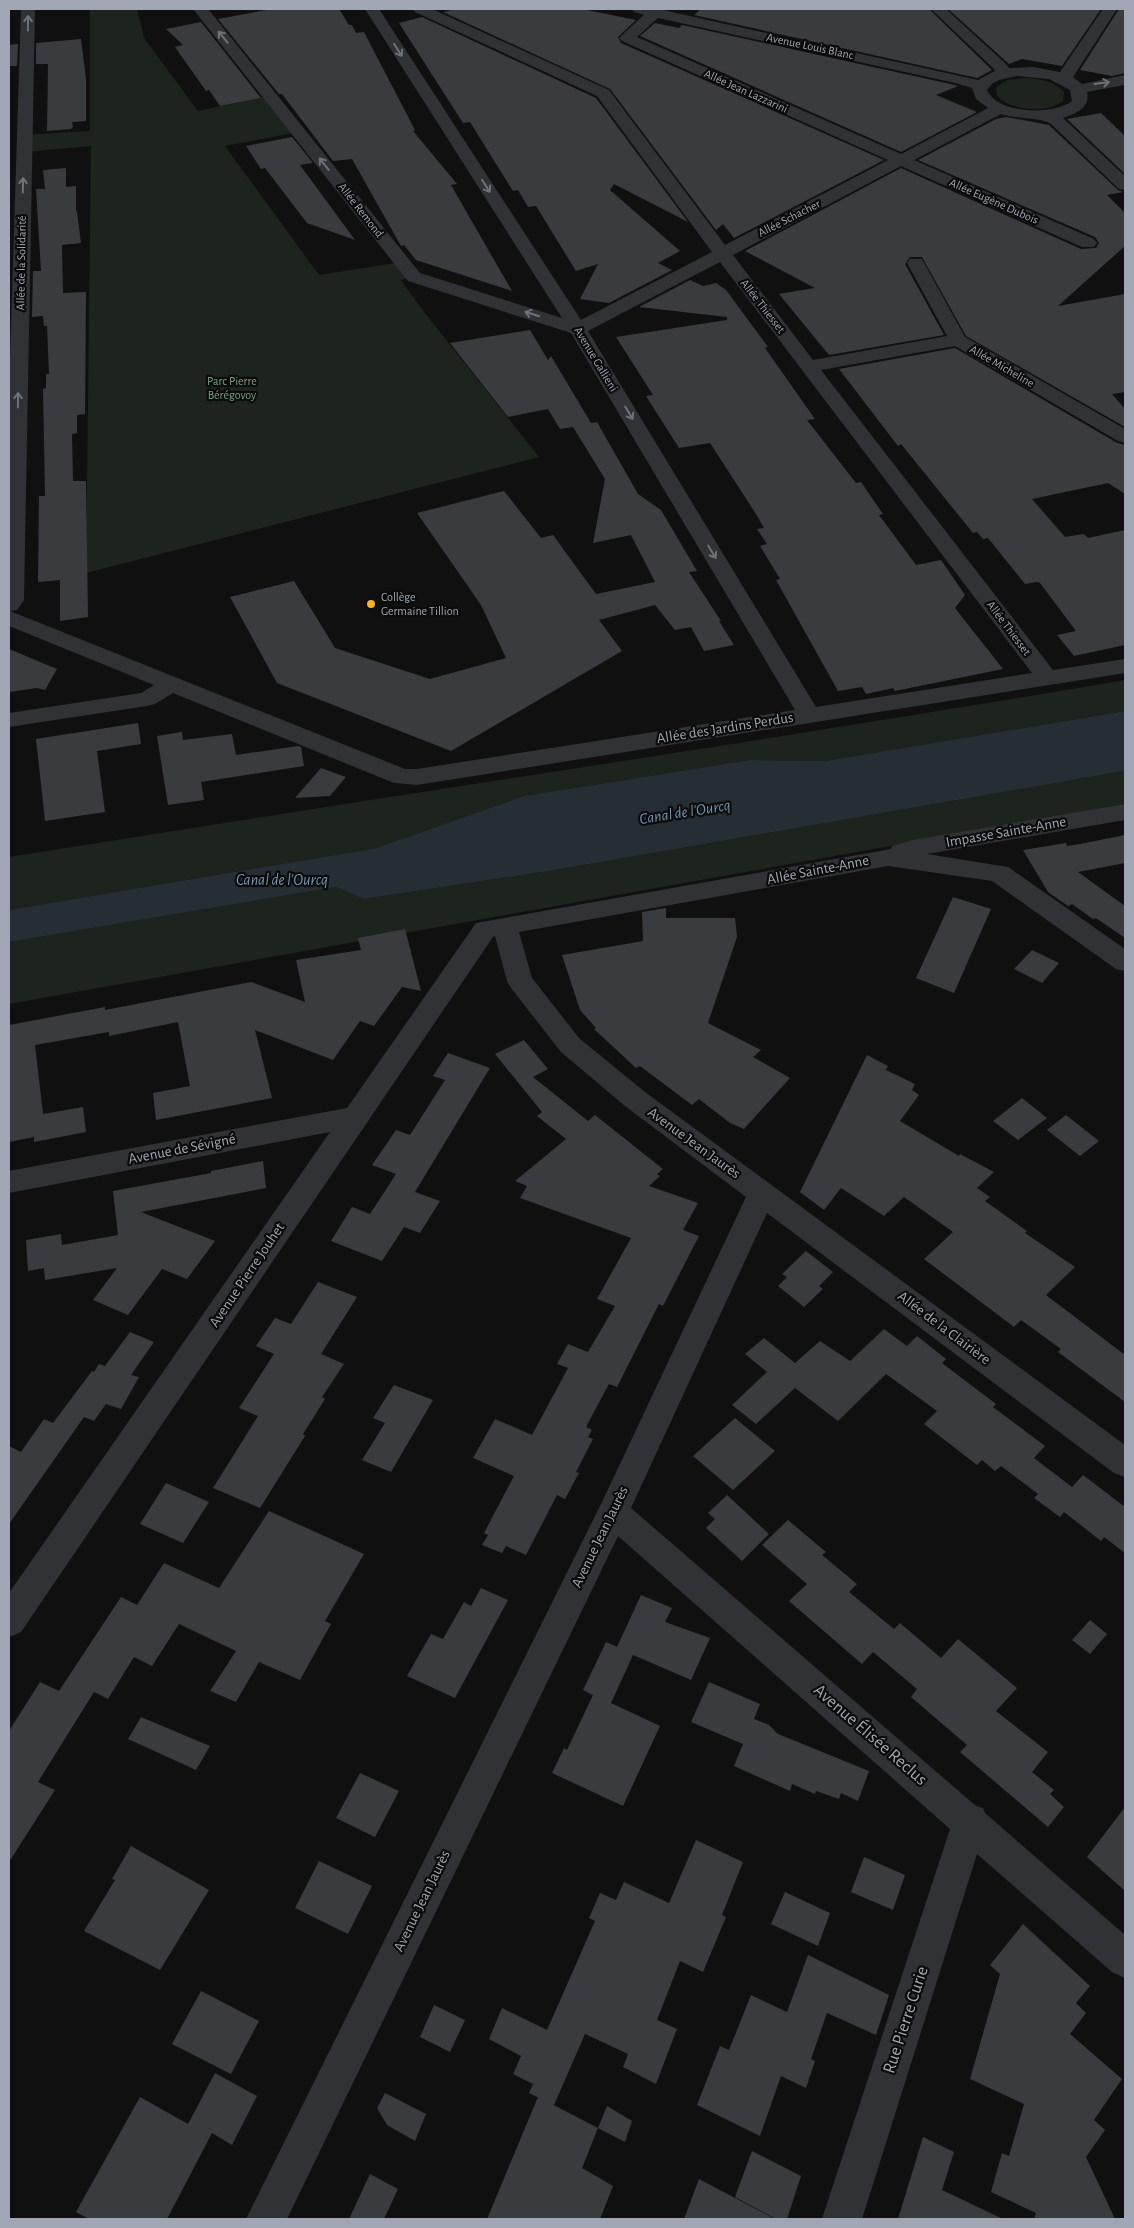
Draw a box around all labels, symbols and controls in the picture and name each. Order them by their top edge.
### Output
one-way arrow [23,15,33,32]
one-way arrow [218,31,229,44]
street label: Avenue Louis Blanc [765,31,855,61]
one-way arrow [394,42,404,56]
street label: Allée Jean Lazzarini [702,67,790,115]
one-way arrow [1093,78,1109,88]
one-way arrow [319,158,330,171]
street label: Allée Eugène Dubois [948,176,1040,226]
one-way arrow [19,178,28,194]
one-way arrow [482,179,492,193]
street label: Allée Remond [336,181,386,239]
street label: Allée Schacher [756,197,822,239]
street label: Allée de la Solidarité [14,215,28,311]
street label: Allée Thiesset [738,277,788,335]
one-way arrow [524,309,540,319]
street label: Avenue Gallieni [572,325,620,393]
street label: Allée Micheline [968,343,1036,389]
park label: Parc Pierre Bérégovoy [207,375,257,402]
one-way arrow [13,393,23,409]
one-way arrow [624,405,634,419]
one-way arrow [708,545,718,559]
place label: Collège Germaine Tillion [381,591,459,617]
marker: Collège Germaine Tillion [365,598,377,610]
street label: Allée Thiesset [985,599,1033,658]
street label: Allée des Jardins Perdus [656,710,794,746]
water label: Canal de l'Ourcq [638,797,732,828]
street label: Impasse Sainte-Anne [945,814,1068,850]
street label: Allée Sainte-Anne [766,853,870,887]
water label: Canal de l'Ourcq [236,872,328,889]
street label: Avenue Jean Jaurès [645,1104,743,1182]
street label: Avenue de Sévigné [127,1131,237,1167]
street label: Avenue Pierre Jouhet [207,1220,288,1330]
street label: Allée de la Clairière [895,1288,993,1368]
street label: Avenue Jean Jaurès [569,1484,631,1590]
street label: Avenue Élisée Reclus [810,1679,932,1789]
street label: Avenue Jean Jaurès [391,1848,453,1954]
street label: Rue Pierre Curie [880,1964,932,2076]

